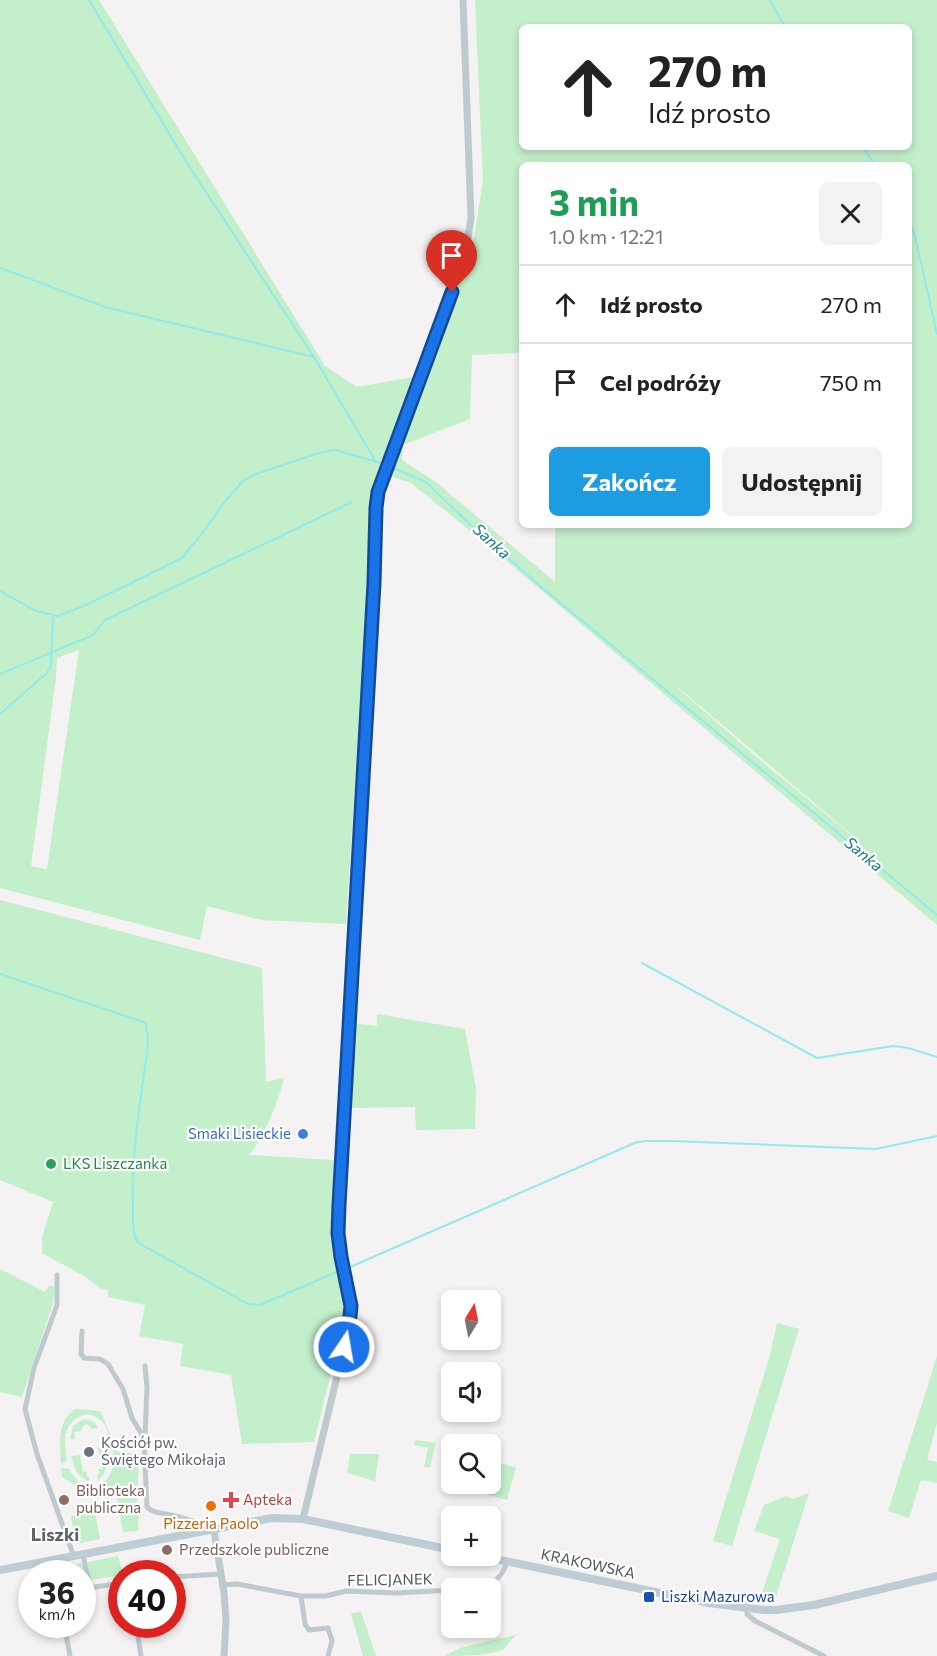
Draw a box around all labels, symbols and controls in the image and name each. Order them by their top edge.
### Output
text: 270 m [648,44,767,96]
icon: ahead [549,48,627,126]
text: Idź prosto [648,96,771,129]
text: 3 min [549,179,639,223]
button: close [819,182,882,245]
text: 1.0 km · 12:21 [549,224,663,248]
pin [426,230,477,292]
icon: arrive [435,239,468,272]
icon: ahead [549,288,582,321]
text: Idź prosto [600,291,703,318]
text: 270 m [821,291,882,318]
icon: arrive [549,366,582,399]
text: Cel podróży [600,369,721,396]
text: 750 m [820,369,882,396]
button: Zakończ [549,447,710,516]
button: Udostępnij [722,447,882,516]
water label: Sanka [470,519,515,562]
water label: Sanka [841,832,887,875]
place label: Smaki Lisieckie [188,1124,291,1142]
marker: Smaki Lisieckie [296,1127,310,1141]
place label: LKS Liszczanka [63,1154,167,1172]
marker: LKS Liszczanka [44,1157,58,1171]
north arrow [441,1290,501,1350]
map controls [441,1290,501,1638]
position arrow [312,1315,376,1379]
button: sound [441,1362,501,1422]
place label: Kościół pw. Świętego Mikołaja [101,1433,226,1468]
button: search [441,1434,501,1494]
marker: Kościół pw. Świętego Mikołaja [82,1445,96,1459]
place label: Biblioteka publiczna [76,1481,145,1516]
place label: Apteka [243,1490,292,1508]
marker: Biblioteka publiczna [57,1493,71,1507]
marker: Apteka [224,1493,238,1507]
marker: Pizzeria Paolo [204,1499,218,1513]
button: + [441,1506,501,1566]
place label: Pizzeria Paolo [163,1514,259,1532]
district label: Liszki [31,1523,79,1545]
place label: Przedszkole publiczne [179,1540,329,1558]
marker: Przedszkole publiczne [160,1543,174,1557]
street label: KRAKOWSKA [539,1544,637,1582]
speed limit sign: 40 [108,1560,186,1638]
street label: FELICJANEK [347,1569,433,1589]
text: 36 [39,1573,75,1610]
button: − [441,1578,501,1638]
place label: Liszki Mazurowa [661,1587,775,1605]
marker: Liszki Mazurowa [642,1590,656,1604]
text: km/h [39,1605,75,1623]

